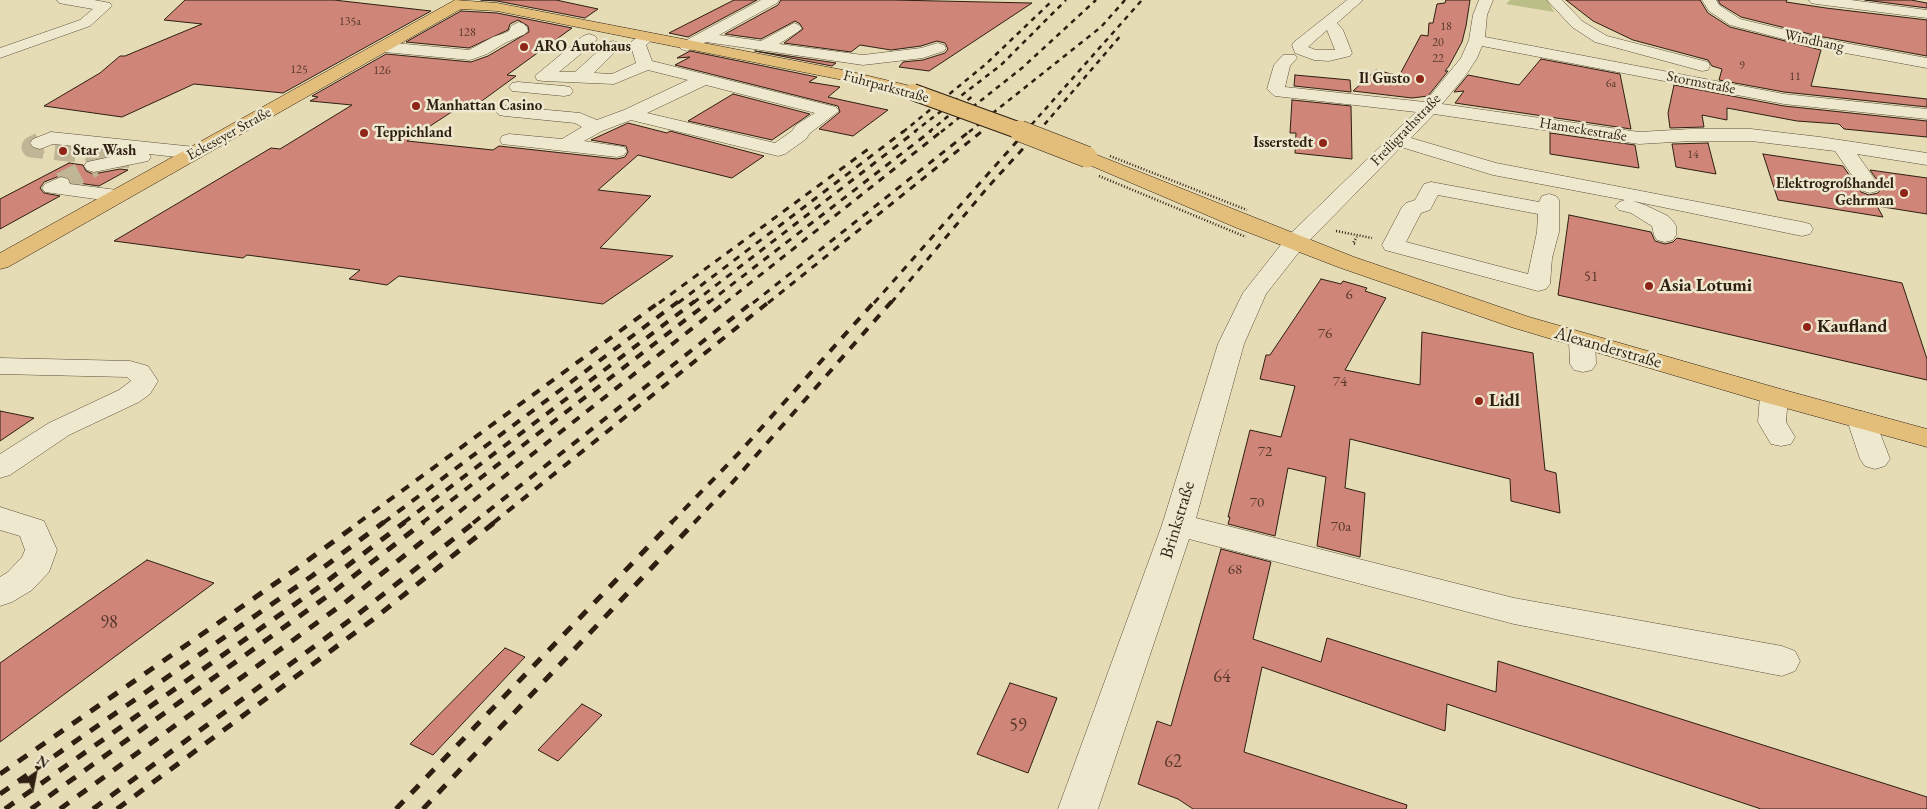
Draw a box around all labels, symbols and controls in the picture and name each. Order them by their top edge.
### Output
house number: 135a [339,15,361,29]
house number: 18 [1440,20,1452,34]
house number: 128 [458,26,476,40]
street label: Windhang [1782,26,1846,56]
house number: 20 [1432,36,1444,50]
place label: ARO Autohaus [534,38,631,56]
marker: ARO Autohaus [518,41,530,53]
house number: 22 [1432,52,1444,66]
house number: 9 [1739,59,1745,73]
house number: 125 [290,63,308,77]
house number: 126 [373,64,391,78]
street label: Fuhrparkstraße [841,67,931,107]
street label: Stormstraße [1665,68,1737,98]
place label: Il Gusto [1359,70,1410,88]
house number: 11 [1789,70,1801,84]
marker: Il Gusto [1414,73,1426,85]
house number: 6a [1606,77,1616,91]
street label: Freiligrathstraße [1367,90,1445,170]
place label: Manhattan Casino [426,97,542,115]
marker: Manhattan Casino [410,100,422,112]
street label: Eckeseyer Straße [184,103,274,165]
street label: Hameckestraße [1538,114,1628,146]
place label: Teppichland [374,124,452,142]
marker: Teppichland [358,127,370,139]
place label: Isserstedt [1253,134,1313,152]
marker: Isserstedt [1317,137,1329,149]
place label: Star Wash [73,142,136,160]
marker: Star Wash [57,145,69,157]
house number: 14 [1687,148,1699,162]
place label: Elektrogroßhandel Gehrman [1776,175,1894,210]
marker: Elektrogroßhandel Gehrman [1898,187,1910,199]
house number: 51 [1584,268,1598,286]
place label: Asia Lotumi [1659,275,1752,297]
marker: Asia Lotumi [1643,280,1655,292]
house number: 6 [1345,286,1353,304]
place label: Kaufland [1817,316,1887,338]
marker: Kaufland [1801,321,1813,333]
street label: Alexanderstraße [1552,322,1664,374]
house number: 76 [1318,325,1332,343]
house number: 74 [1333,373,1347,391]
place label: Lidl [1489,390,1520,412]
marker: Lidl [1473,395,1485,407]
house number: 72 [1258,443,1272,461]
street label: Brinkstraße [1156,479,1200,561]
house number: 70 [1250,494,1264,512]
house number: 70a [1331,518,1351,536]
house number: 68 [1228,561,1242,579]
house number: 98 [100,612,118,634]
house number: 64 [1213,666,1231,688]
house number: 59 [1009,715,1027,737]
north arrow [10,749,60,799]
text: N [34,751,53,772]
house number: 62 [1164,751,1182,773]

